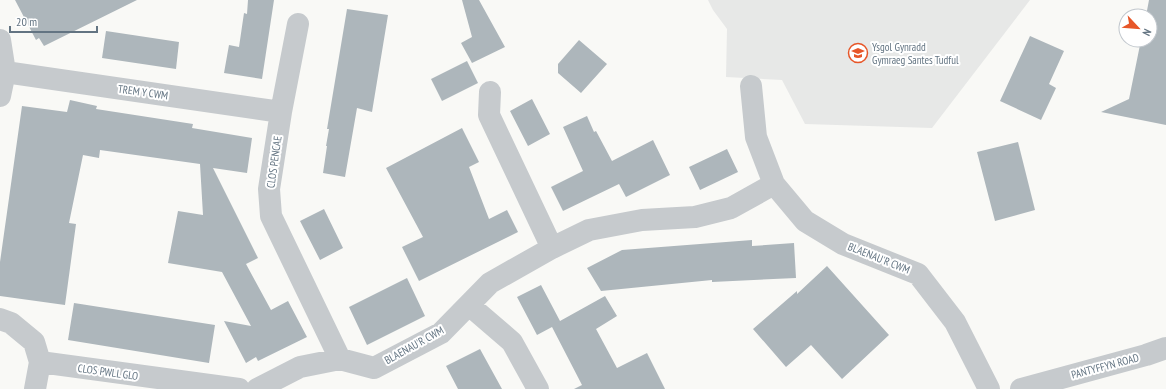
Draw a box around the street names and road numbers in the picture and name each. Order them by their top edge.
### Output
street label: TREM Y CWM [117,82,169,102]
street label: CLOS PENCAE [263,135,285,189]
street label: BLAENAU'R CWM [846,239,912,277]
street label: BLAENAU'R CWM [382,323,446,367]
street label: PANTYFFYN ROAD [1070,350,1140,382]
street label: CLOS PWLL GLO [77,361,139,383]

